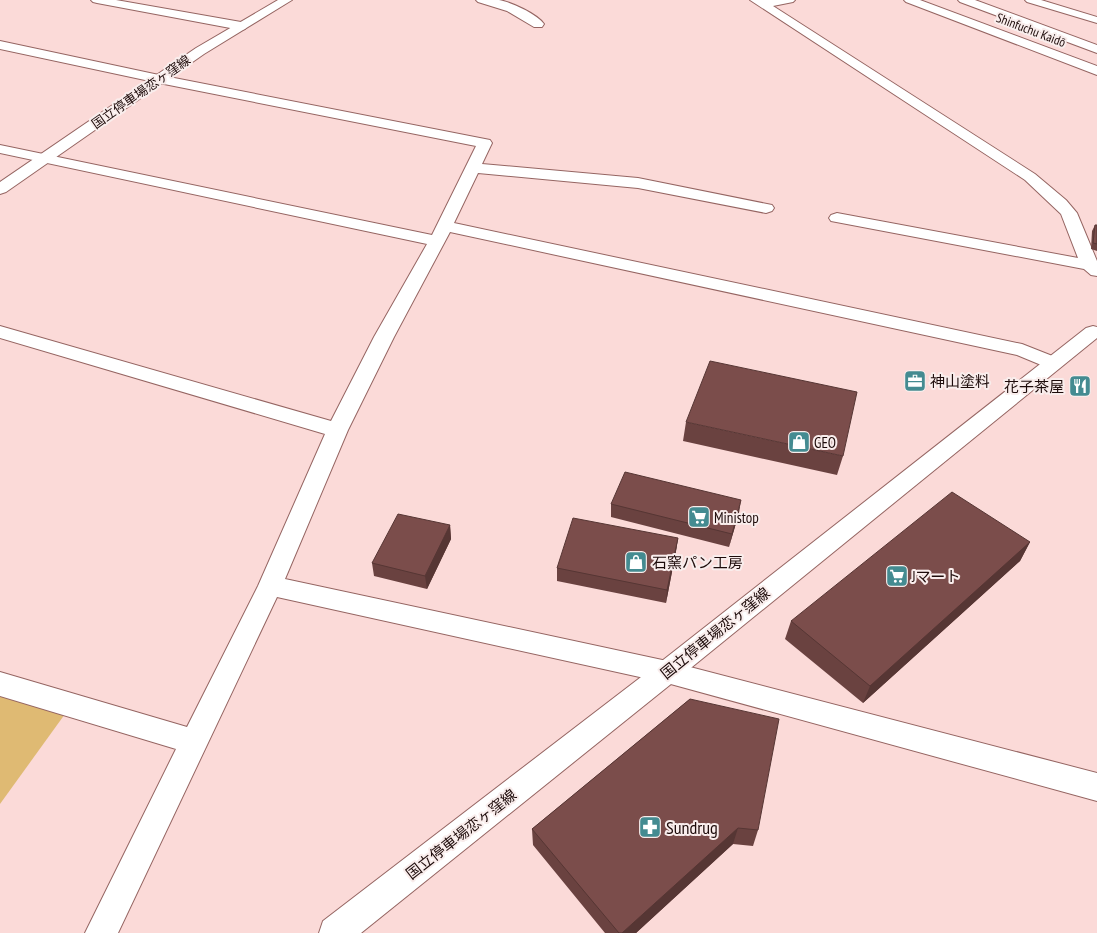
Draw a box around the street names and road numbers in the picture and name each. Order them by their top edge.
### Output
street label: Shinfuchu Kaidō [994,9,1068,51]
street label: 国立停車場恋ヶ窪線 [88,51,194,133]
street label: 国立停車場恋ヶ窪線 [657,583,773,683]
street label: 国立停車場恋ヶ窪線 [402,785,520,883]

